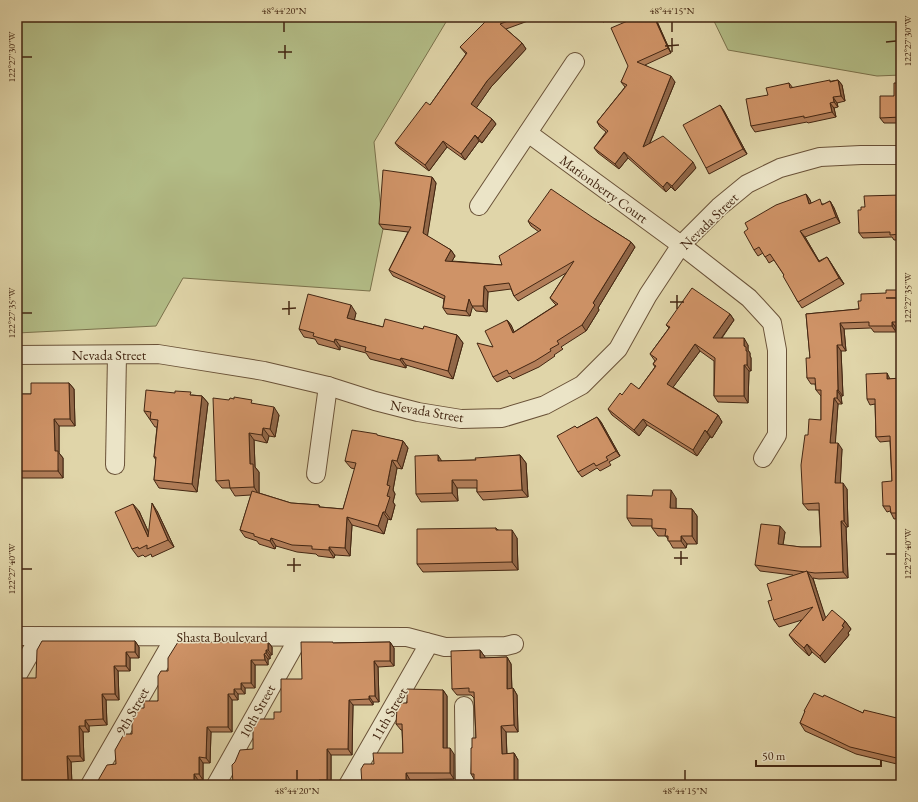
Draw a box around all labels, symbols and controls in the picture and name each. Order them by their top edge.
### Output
text: 48°44'20"N [262,4,307,17]
text: 48°44'15"N [650,4,695,17]
text: 122°27'30"W [901,15,914,66]
text: 122°27'30"W [5,31,18,82]
street label: Marionberry Court [556,151,652,227]
street label: Nevada Street [676,188,742,253]
text: 122°27'35"W [901,272,914,323]
text: 122°27'35"W [5,287,18,338]
street label: Nevada Street [72,346,147,364]
street label: Nevada Street [389,396,466,426]
text: 122°27'40"W [901,528,914,579]
text: 122°27'40"W [5,543,18,594]
street label: Shasta Boulevard [176,628,269,646]
street label: 10th Street [235,680,279,741]
street label: 9th Street [111,684,153,738]
street label: 11th Street [367,684,412,744]
scale bar [756,742,881,768]
text: 50 m [762,748,786,764]
text: 48°44'20"N [275,784,320,797]
text: 48°44'15"N [663,784,708,797]

